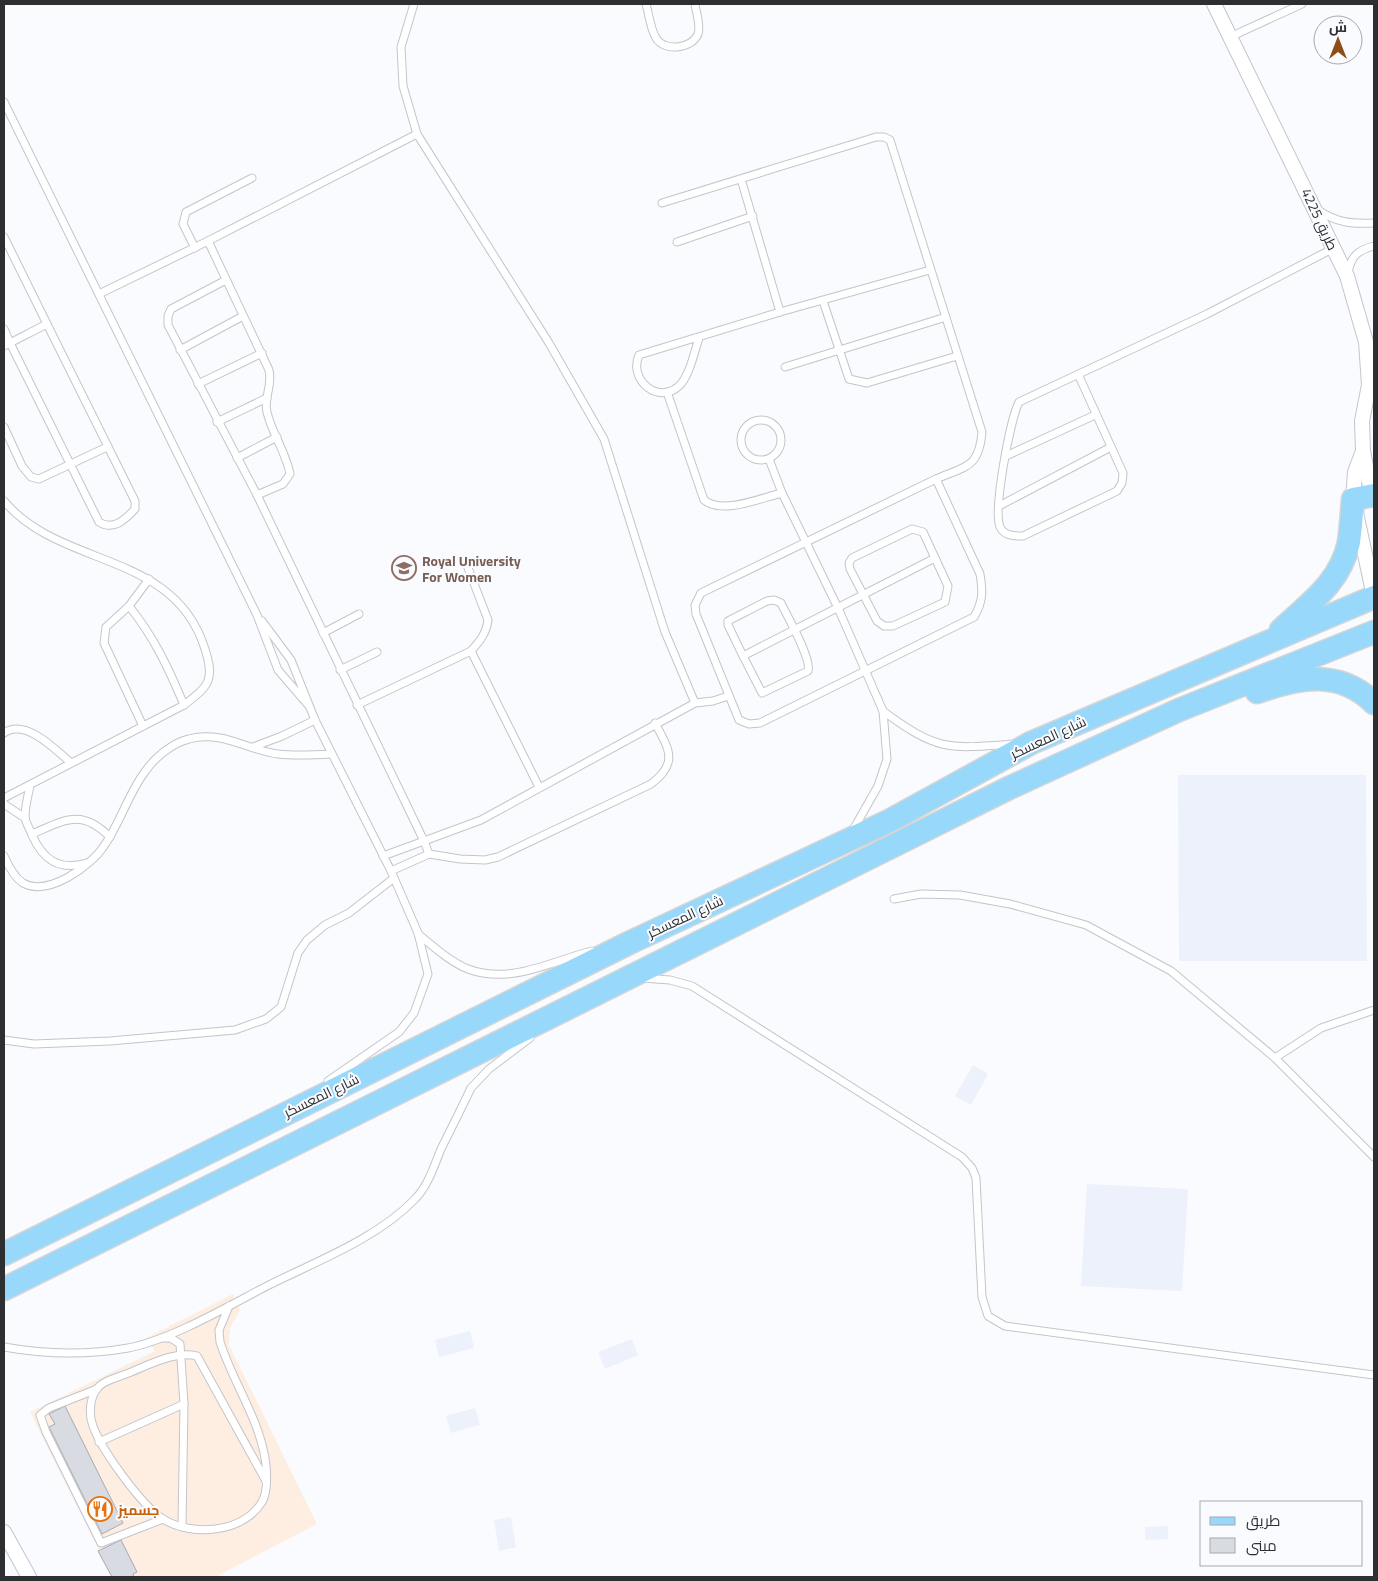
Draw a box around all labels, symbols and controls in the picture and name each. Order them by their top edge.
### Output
north arrow [1313,15,1363,65]
text: ش [1329,16,1347,37]
street label: طريق 4225 [1296,184,1344,254]
place label: Royal University For Women [422,550,521,587]
school or university icon: Royal University For Women [391,555,417,581]
street label: شارع المعسكر [1006,710,1089,764]
street label: شارع المعسكر [643,889,726,943]
street label: شارع المعسكر [279,1068,362,1123]
restaurant icon: جسميز [87,1496,113,1522]
place label: جسميز [117,1499,159,1520]
legend [1200,1501,1363,1566]
text: طريق [1246,1509,1280,1532]
text: مبنى [1246,1534,1277,1557]

